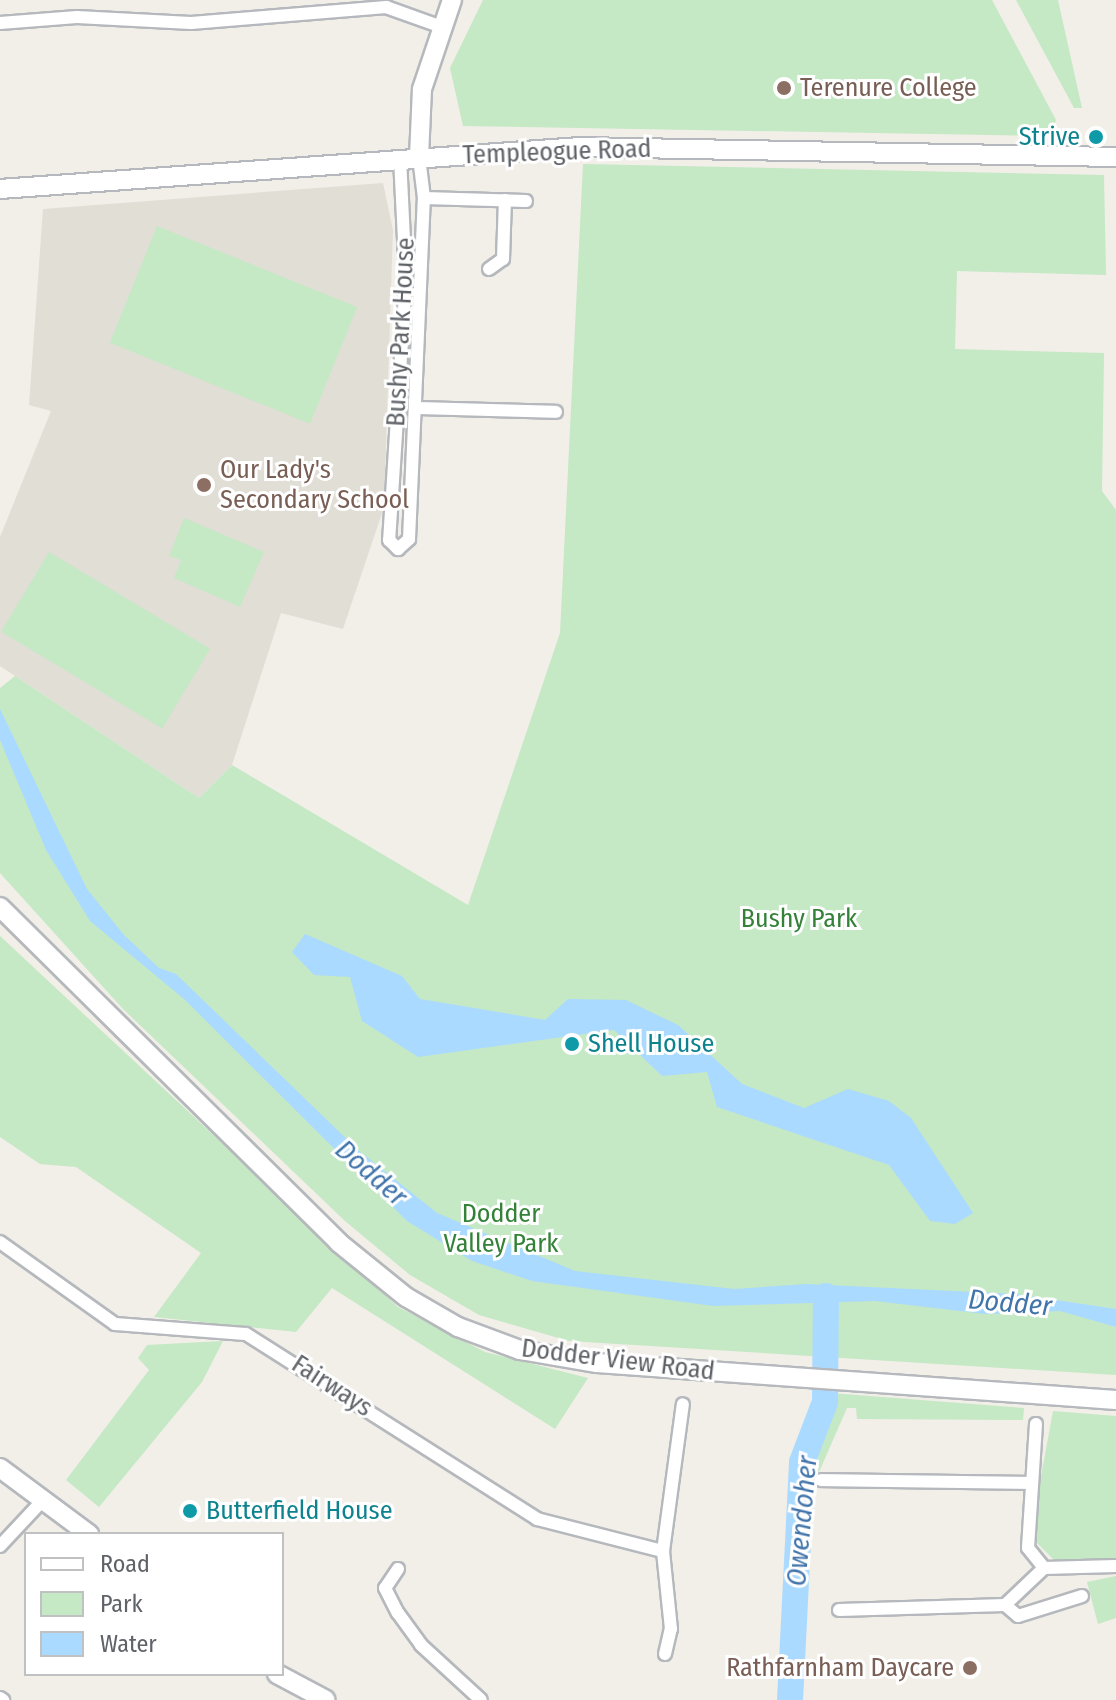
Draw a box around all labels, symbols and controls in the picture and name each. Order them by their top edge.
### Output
place label: Terenure College [800,72,977,104]
marker: Terenure College [775,79,793,97]
place label: Strive [1019,121,1080,153]
marker: Strive [1087,128,1105,146]
street label: Templeogue Road [462,133,652,171]
street label: Bushy Park House [380,237,422,427]
place label: Our Lady's Secondary School [220,454,409,516]
marker: Our Lady's Secondary School [195,476,213,494]
park label: Bushy Park [741,903,857,935]
place label: Shell House [588,1028,714,1060]
marker: Shell House [563,1035,581,1053]
water label: Dodder [328,1133,414,1213]
park label: Dodder Valley Park [444,1198,558,1260]
water label: Dodder [967,1283,1053,1323]
street label: Dodder View Road [520,1333,716,1387]
street label: Fairways [286,1348,378,1424]
water label: Owendoher [780,1454,824,1588]
place label: Butterfield House [206,1495,393,1527]
marker: Butterfield House [181,1502,199,1520]
legend [24,1532,284,1676]
text: Road [100,1550,150,1578]
text: Park [100,1590,143,1618]
text: Water [100,1630,157,1658]
place label: Rathfarnham Daycare [726,1652,954,1684]
marker: Rathfarnham Daycare [961,1659,979,1677]

